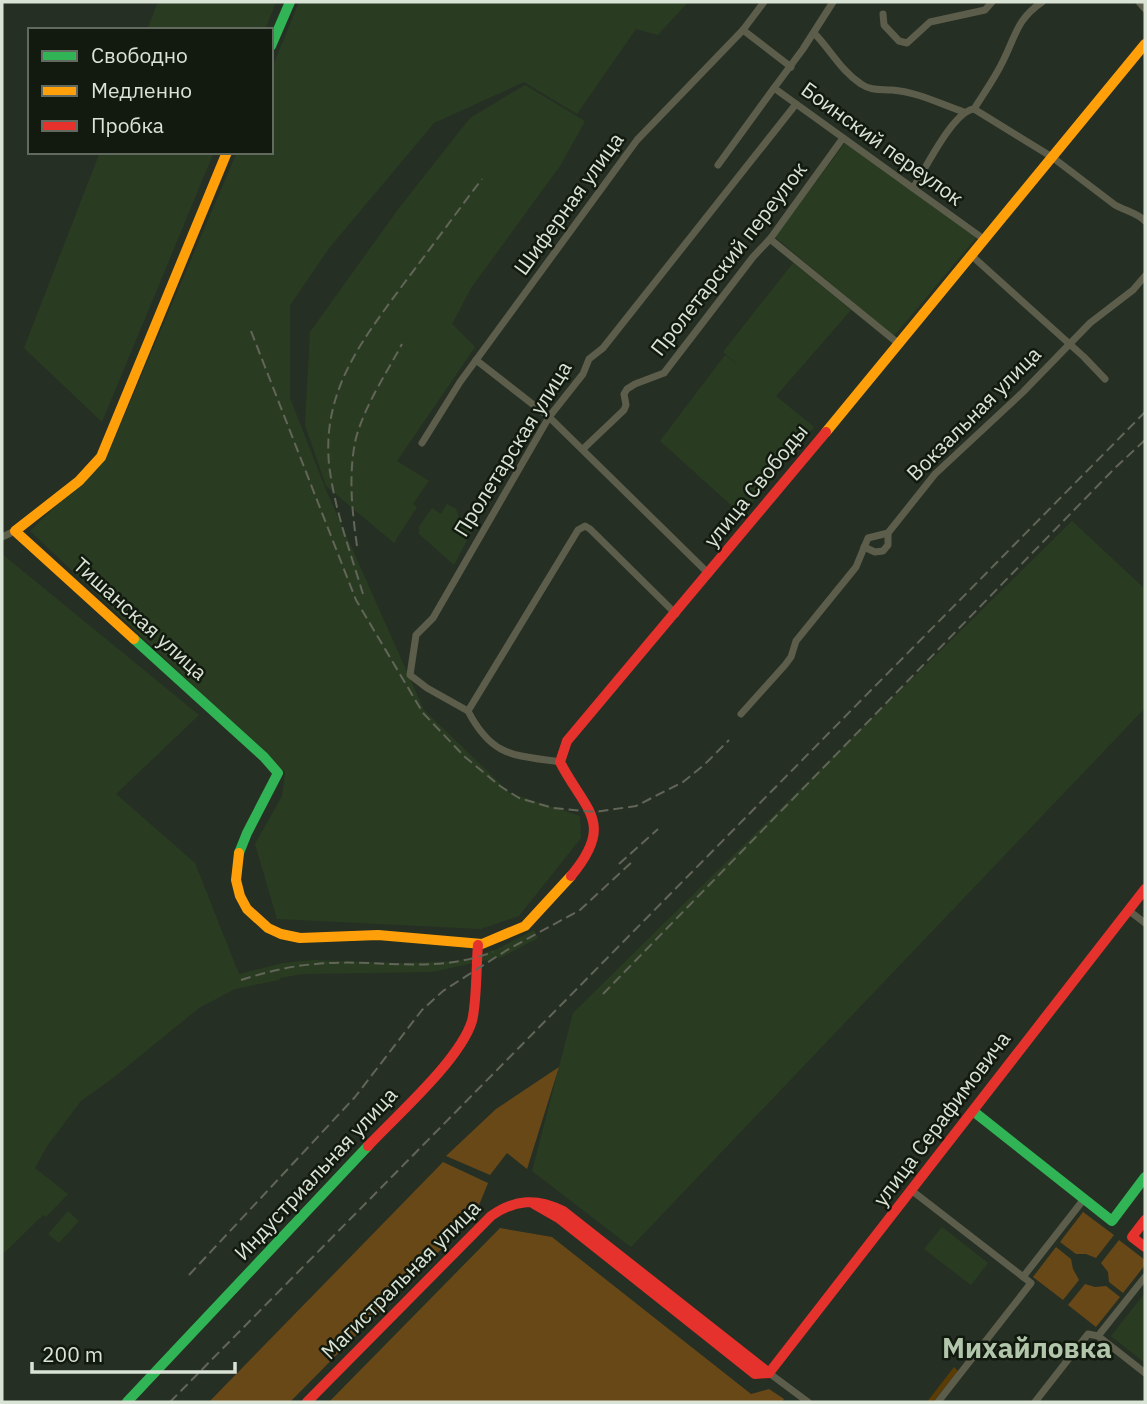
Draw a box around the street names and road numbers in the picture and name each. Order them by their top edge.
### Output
street label: Боинский переулок [796,75,969,212]
street label: Шиферная улица [507,126,629,280]
street label: Пролетарский переулок [644,156,813,361]
street label: Вокзальная улица [900,340,1047,487]
street label: Пролетарская улица [447,355,578,542]
street label: улица Свободы [697,418,814,553]
street label: Тишанская улица [68,551,214,686]
street label: улица Серафимовича [866,1025,1016,1212]
street label: Индустриальная улица [228,1081,403,1266]
street label: Магистральная улица [315,1194,486,1365]

